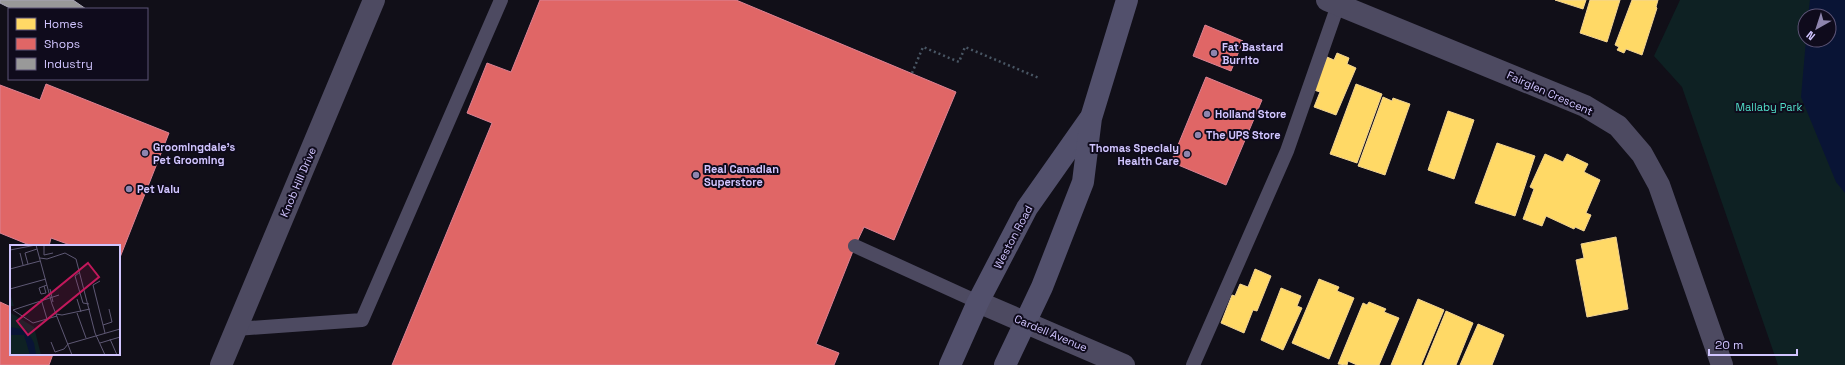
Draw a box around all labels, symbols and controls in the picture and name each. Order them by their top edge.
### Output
legend [8,8,148,80]
north arrow [1797,8,1837,48]
text: Homes [44,16,83,32]
text: N [1803,28,1818,44]
text: Shops [44,36,80,52]
place label: Fat Bastard Burrito [1222,40,1283,67]
marker: Fat Bastard Burrito [1209,48,1219,58]
text: Industry [44,56,93,72]
street label: Fairglen Crescent [1505,68,1595,118]
park label: Mallaby Park [1735,100,1803,114]
place label: Holland Store [1215,107,1286,121]
marker: Holland Store [1202,109,1212,119]
place label: The UPS Store [1206,128,1281,142]
marker: The UPS Store [1193,130,1203,140]
place label: Groomingdale's Pet Grooming [153,140,236,167]
place label: Thomas Specialy Health Care [1089,141,1179,168]
street label: Knob Hill Drive [277,145,319,219]
marker: Groomingdale's Pet Grooming [140,148,150,158]
marker: Thomas Specialy Health Care [1182,149,1192,159]
place label: Real Canadian Superstore [704,162,779,189]
marker: Real Canadian Superstore [691,170,701,180]
place label: Pet Valu [137,182,180,196]
marker: Pet Valu [124,184,134,194]
street label: Weston Road [990,203,1036,271]
inset map [10,245,120,355]
street label: Cardell Avenue [1012,311,1090,355]
scale bar [1709,331,1797,357]
text: 20 m [1715,337,1743,353]

